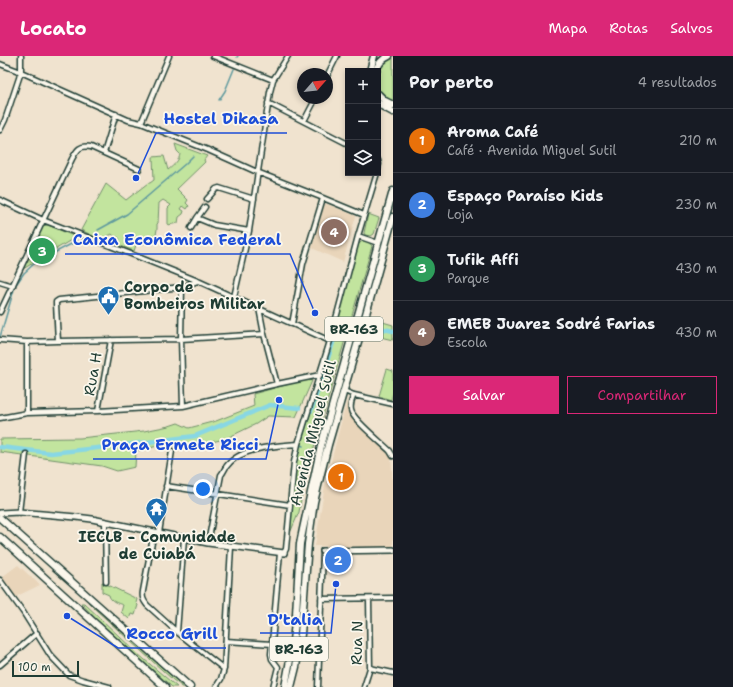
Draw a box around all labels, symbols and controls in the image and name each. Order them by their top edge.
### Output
text: Locato [20,16,87,41]
text: Mapa [548,19,587,37]
text: Rotas [609,19,648,37]
text: Salvos [670,19,713,37]
north arrow [297,68,333,104]
map controls [345,68,381,176]
button: + [345,68,381,104]
text: Por perto [409,71,494,93]
text: 4 resultados [638,74,717,91]
button: − [345,104,381,140]
callout: Hostel Dikasa [156,105,287,133]
text: Hostel Dikasa [164,108,278,129]
text: Aroma Café [447,122,539,142]
text: 1 [419,132,425,149]
text: 210 m [679,132,717,149]
button: layers [345,140,381,176]
text: Café · Avenida Miguel Sutil [447,142,616,159]
text: Espaço Paraíso Kids [447,186,603,206]
text: 2 [417,196,427,213]
text: 230 m [675,196,717,213]
text: Loja [447,206,473,223]
pin: 4 [321,217,347,247]
callout: Caixa Econômica Federal [65,226,290,254]
text: Caixa Econômica Federal [73,229,282,250]
pin: 3 [29,236,55,266]
text: Tufik Affi [447,250,519,270]
text: 3 [417,260,427,277]
text: 430 m [675,260,717,277]
text: Parque [447,270,490,287]
place label: Corpo de Bombeiros Militar [124,277,265,314]
public building icon: Corpo de Bombeiros Militar [95,283,121,316]
text: EMEB Juarez Sodré Farias [447,314,655,334]
road number: BR-163 [325,317,383,341]
text: 4 [417,324,427,341]
text: 430 m [675,324,717,341]
text: Escola [447,334,487,351]
street label: Rua H [79,351,107,397]
street label: Avenida Miguel Sutil [285,358,341,508]
button: Salvar [409,376,559,414]
button: Compartilhar [567,376,717,414]
callout: Praça Ermete Ricci [93,431,266,459]
text: Praça Ermete Ricci [101,434,259,455]
pin: 1 [328,462,354,492]
your location [193,479,213,499]
temple icon: IECLB - Comunidade de Cuiabá [144,495,170,528]
place label: IECLB - Comunidade de Cuiabá [78,527,236,564]
pin: 2 [325,545,351,575]
callout: D'talia [260,605,331,633]
text: D'talia [267,609,323,630]
callout: Rocco Grill [118,620,226,648]
street label: Rua N [347,621,367,665]
text: Rocco Grill [126,623,218,644]
road number: BR-163 [270,637,328,661]
scale bar [12,659,79,678]
text: 100 m [18,660,51,675]

